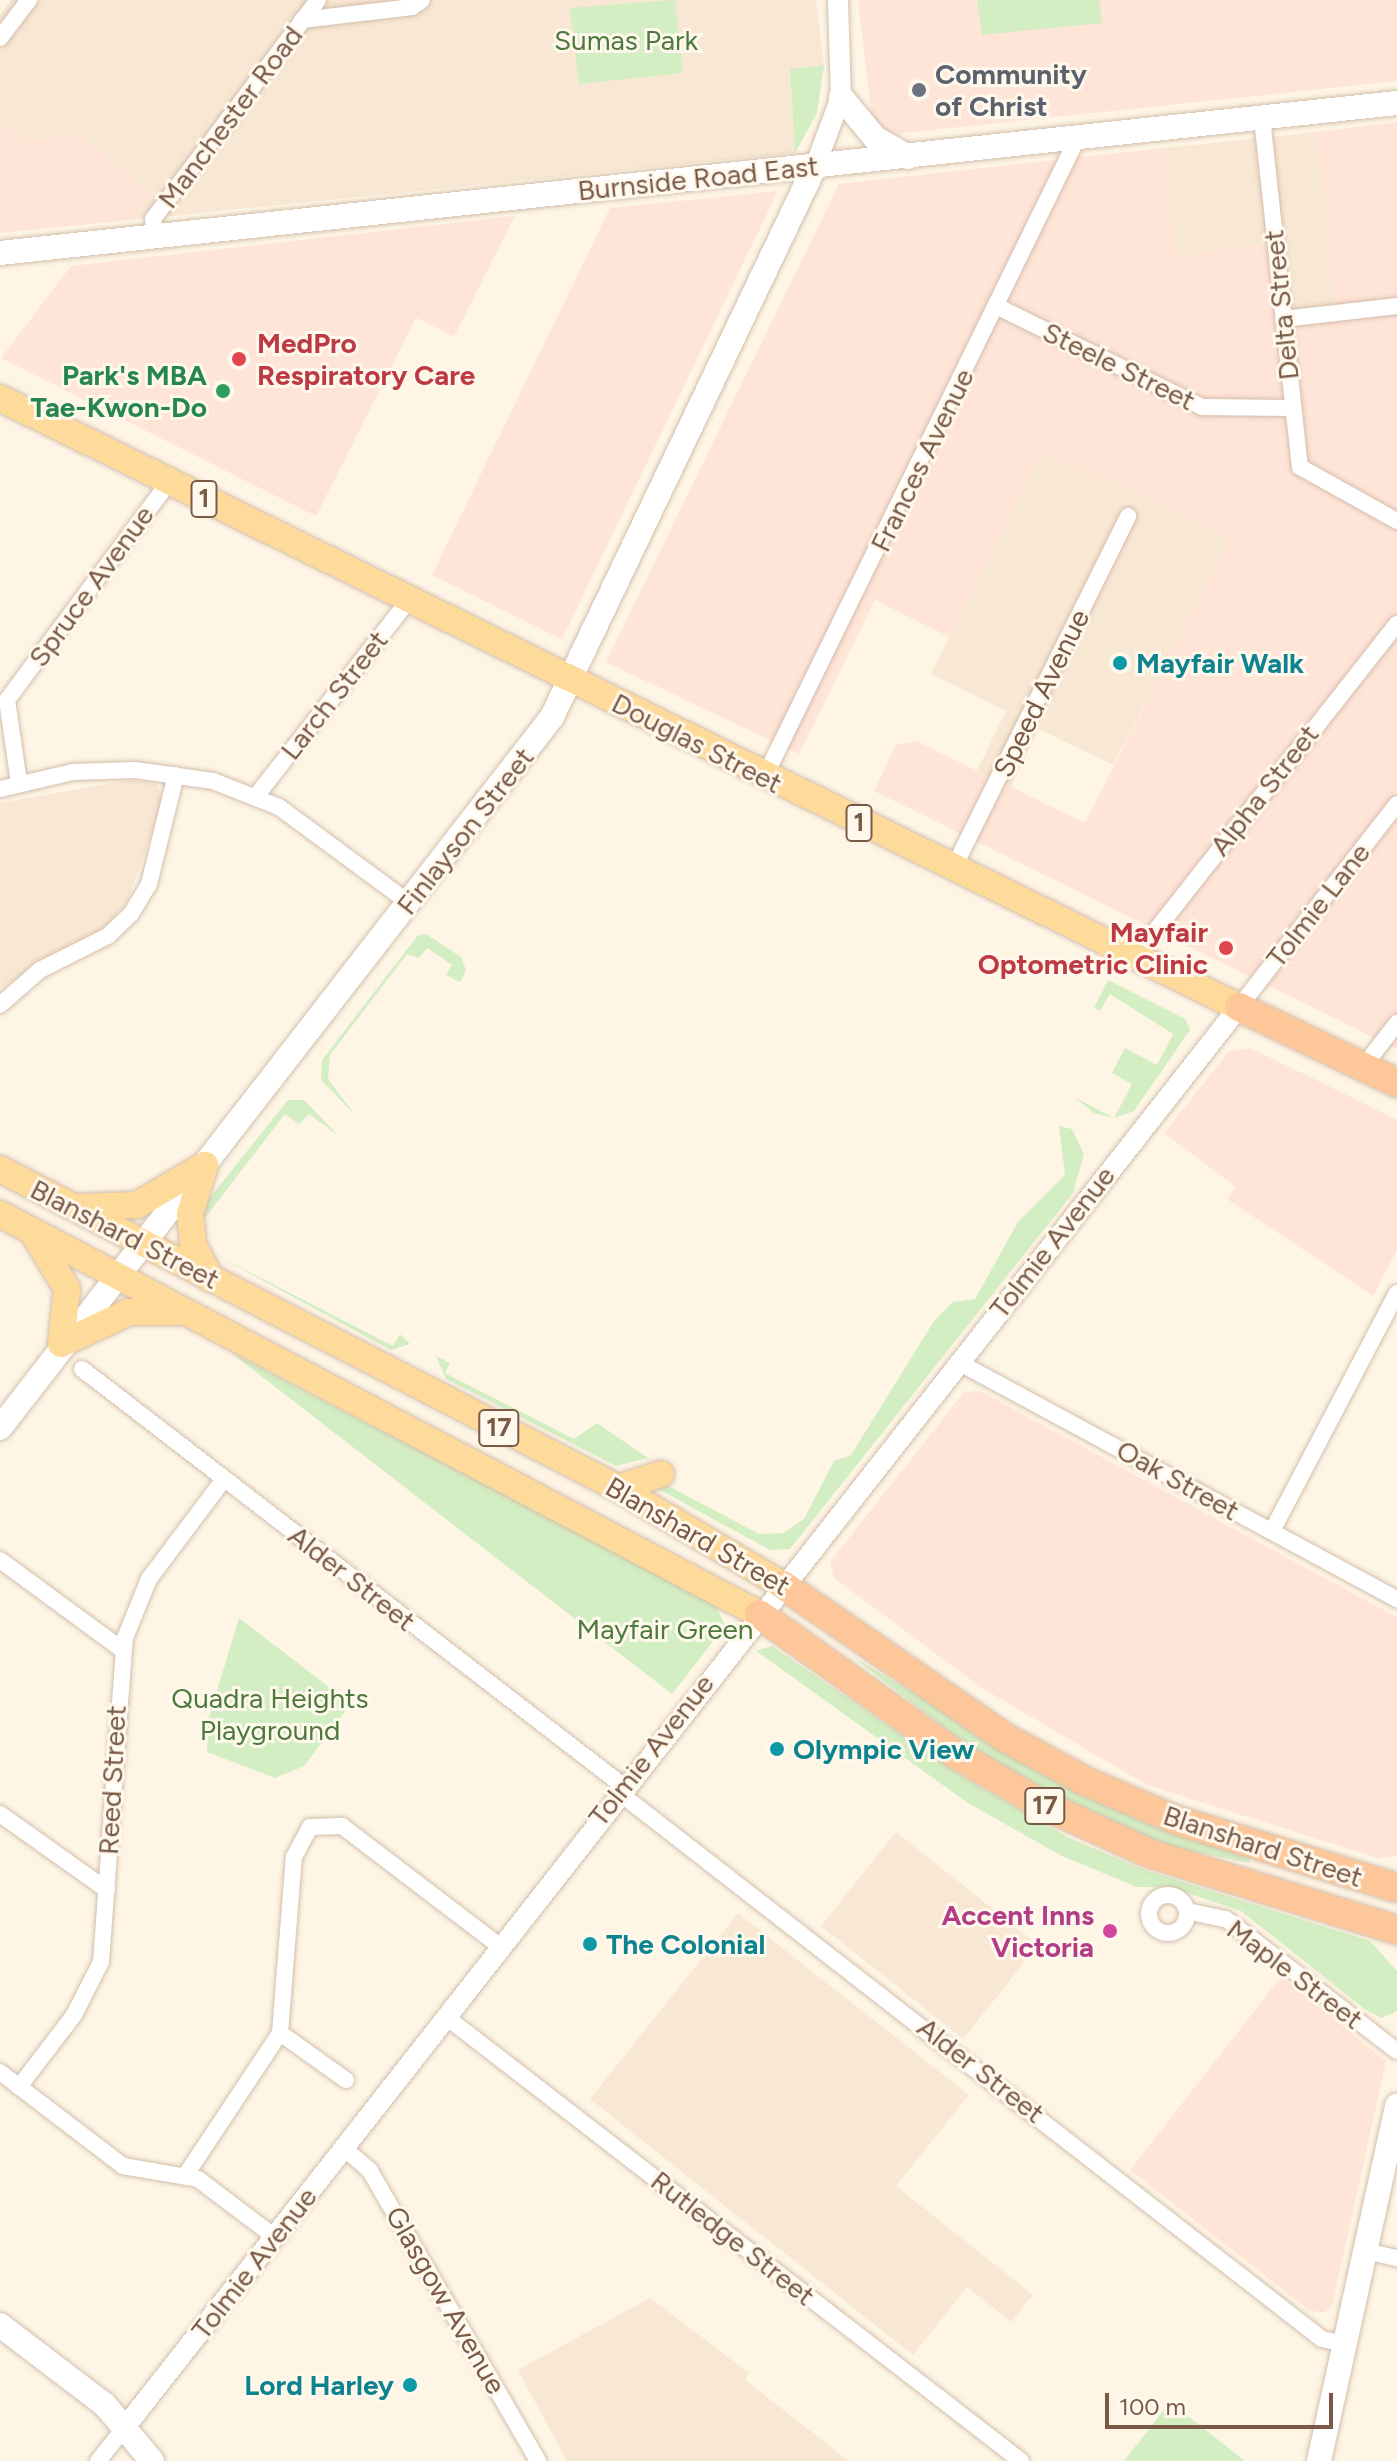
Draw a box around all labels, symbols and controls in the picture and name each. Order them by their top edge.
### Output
street label: Manchester Road [151,19,309,215]
park label: Sumas Park [554,23,698,57]
place label: Community of Christ [935,57,1087,123]
marker: Community of Christ [910,81,928,99]
street label: Burnside Road East [576,149,820,207]
street label: Delta Street [1256,228,1306,382]
street label: Steele Street [1037,315,1201,417]
place label: MedPro Respiratory Care [257,326,475,392]
marker: MedPro Respiratory Care [228,348,250,370]
place label: Park's MBA Tae-Kwon-Do [30,358,207,424]
street label: Frances Avenue [863,363,981,557]
marker: Park's MBA Tae-Kwon-Do [214,382,232,400]
road number: 1 [190,477,218,521]
street label: Spruce Avenue [21,499,161,673]
street label: Speed Avenue [986,604,1096,782]
street label: Larch Street [273,624,395,766]
place label: Mayfair Walk [1136,646,1304,680]
marker: Mayfair Walk [1111,654,1129,672]
street label: Douglas Street [606,686,788,800]
street label: Alpha Street [1202,718,1326,862]
street label: Finlayson Street [389,741,541,921]
road number: 1 [845,801,873,845]
street label: Tolmie Lane [1259,836,1377,974]
place label: Mayfair Optometric Clinic [978,915,1208,981]
marker: Mayfair Optometric Clinic [1215,937,1237,959]
street label: Tolmie Avenue [982,1159,1122,1325]
street label: Blanshard Street [25,1172,225,1296]
road number: 17 [477,1406,521,1450]
street label: Oak Street [1111,1433,1245,1527]
street label: Blanshard Street [600,1470,796,1602]
street label: Alder Street [282,1518,422,1638]
park label: Mayfair Green [577,1612,753,1646]
street label: Tolmie Avenue [581,1667,721,1833]
park label: Quadra Heights Playground [171,1681,369,1747]
street label: Reed Street [91,1704,133,1856]
place label: Olympic View [793,1732,974,1766]
marker: Olympic View [768,1740,786,1758]
road number: 17 [1023,1784,1067,1828]
street label: Blanshard Street [1159,1798,1367,1894]
place label: Accent Inns Victoria [941,1898,1094,1964]
street label: Maple Street [1220,1912,1370,2036]
marker: Accent Inns Victoria [1101,1922,1119,1940]
place label: The Colonial [606,1927,765,1961]
marker: The Colonial [581,1935,599,1953]
street label: Alder Street [911,2010,1051,2130]
street label: Rutledge Street [644,2164,822,2312]
street label: Tolmie Avenue [184,2180,324,2346]
street label: Glasgow Avenue [379,2200,513,2400]
place label: Lord Harley [244,2368,394,2402]
marker: Lord Harley [401,2376,419,2394]
scale bar [1109,2377,1337,2427]
text: 100 m [1119,2392,1186,2421]

